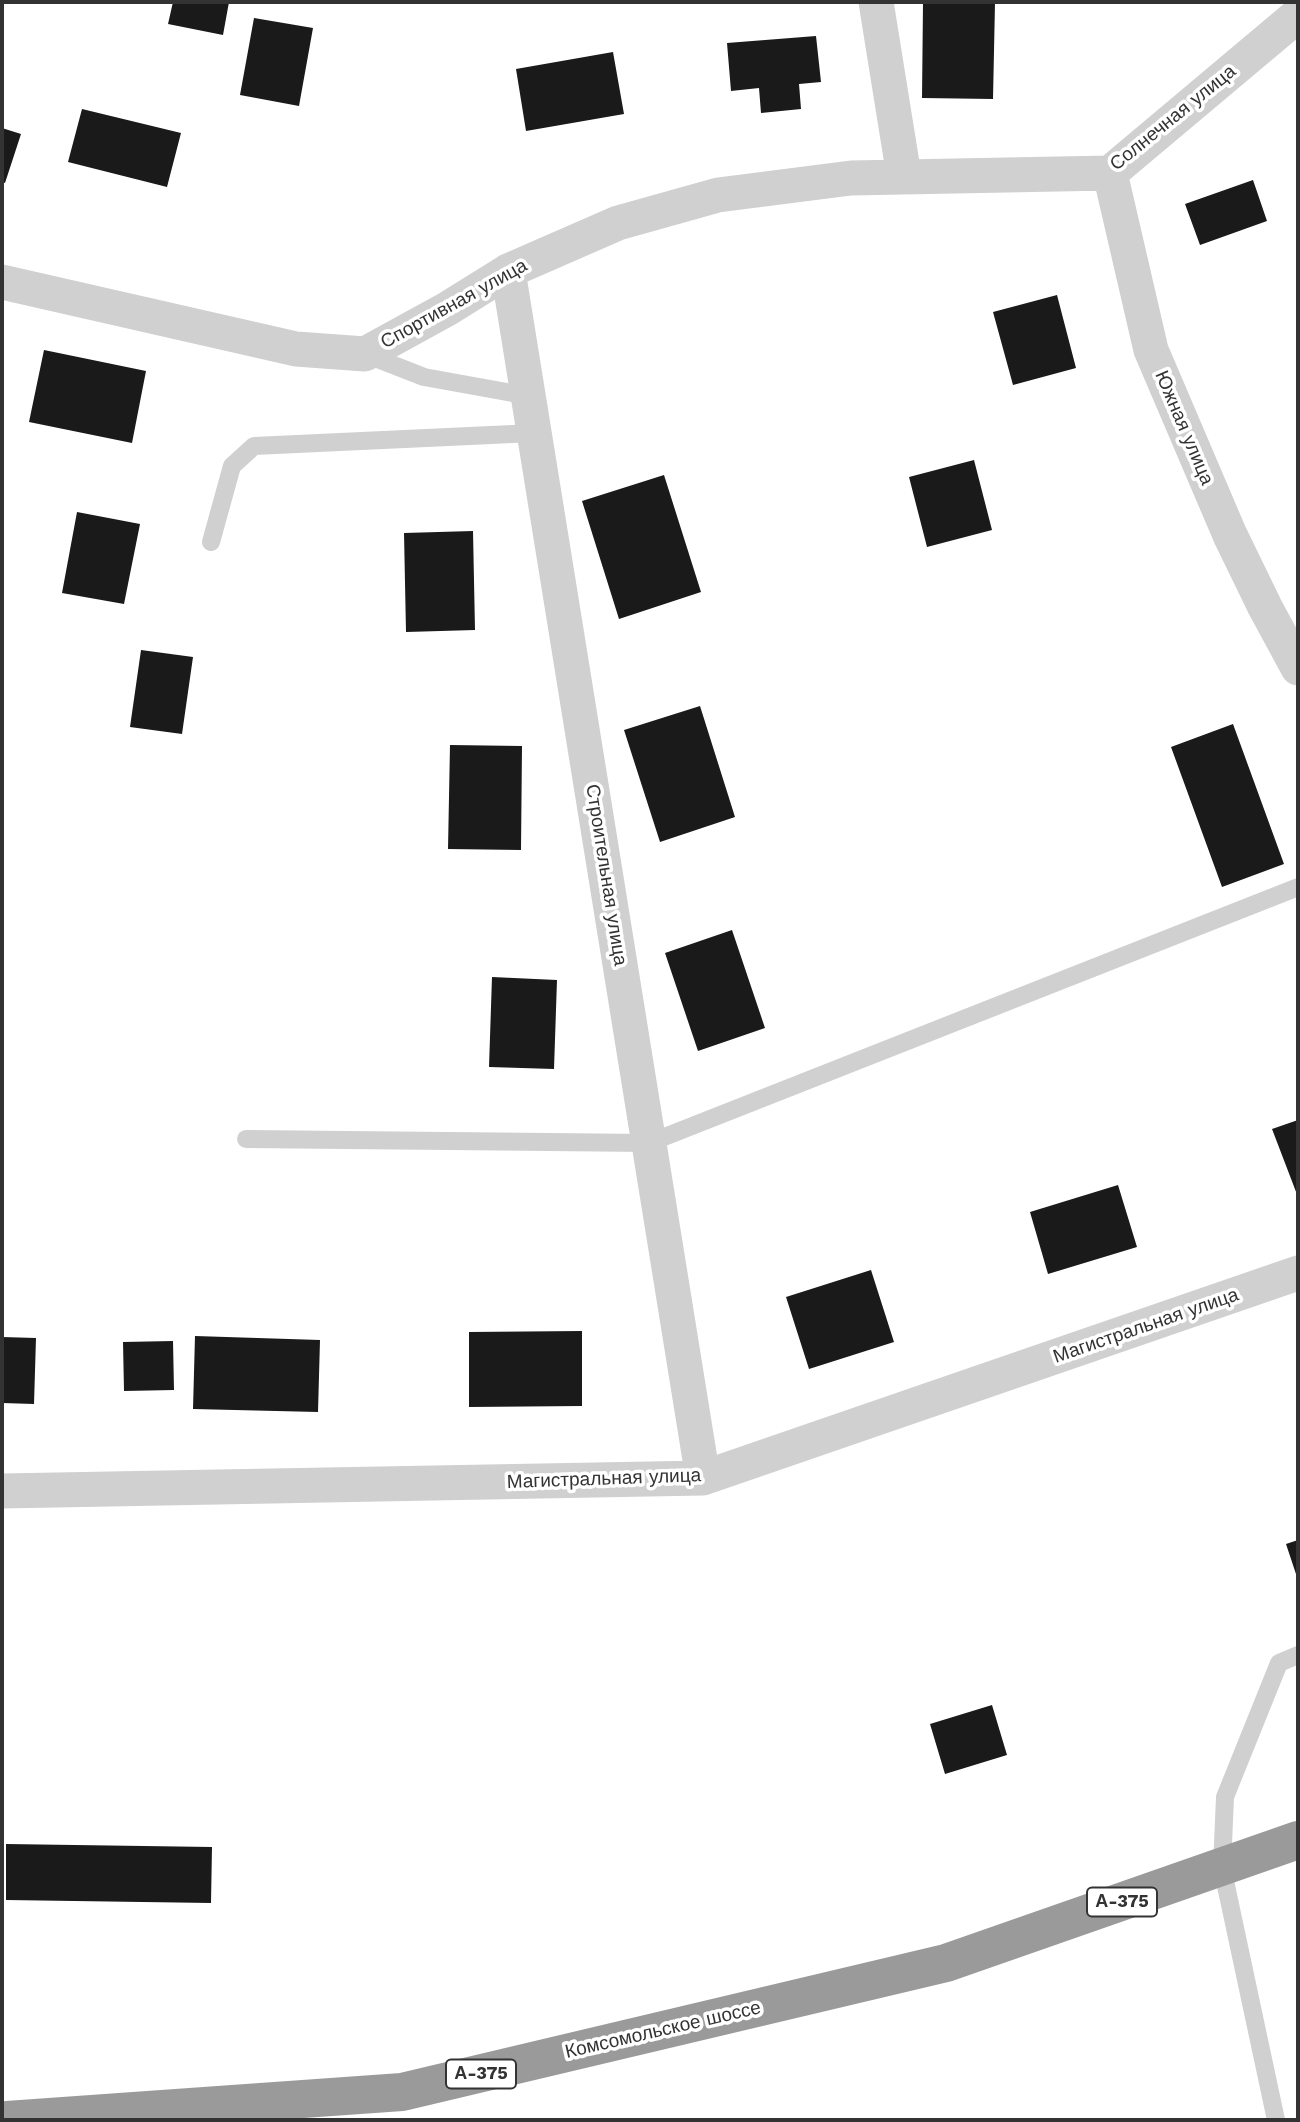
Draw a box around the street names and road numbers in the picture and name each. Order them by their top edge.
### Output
street label: Солнечная улица [1105,60,1241,176]
street label: Спортивная улица [377,254,531,354]
street label: Южная улица [1150,367,1218,489]
street label: Строительная улица [580,783,632,967]
street label: Магистральная улица [1050,1284,1242,1368]
street label: Магистральная улица [506,1464,702,1494]
road number: А-375 [1087,1888,1157,1916]
street label: Комсомольское шоссе [563,1996,763,2064]
road number: А-375 [446,2060,516,2088]

